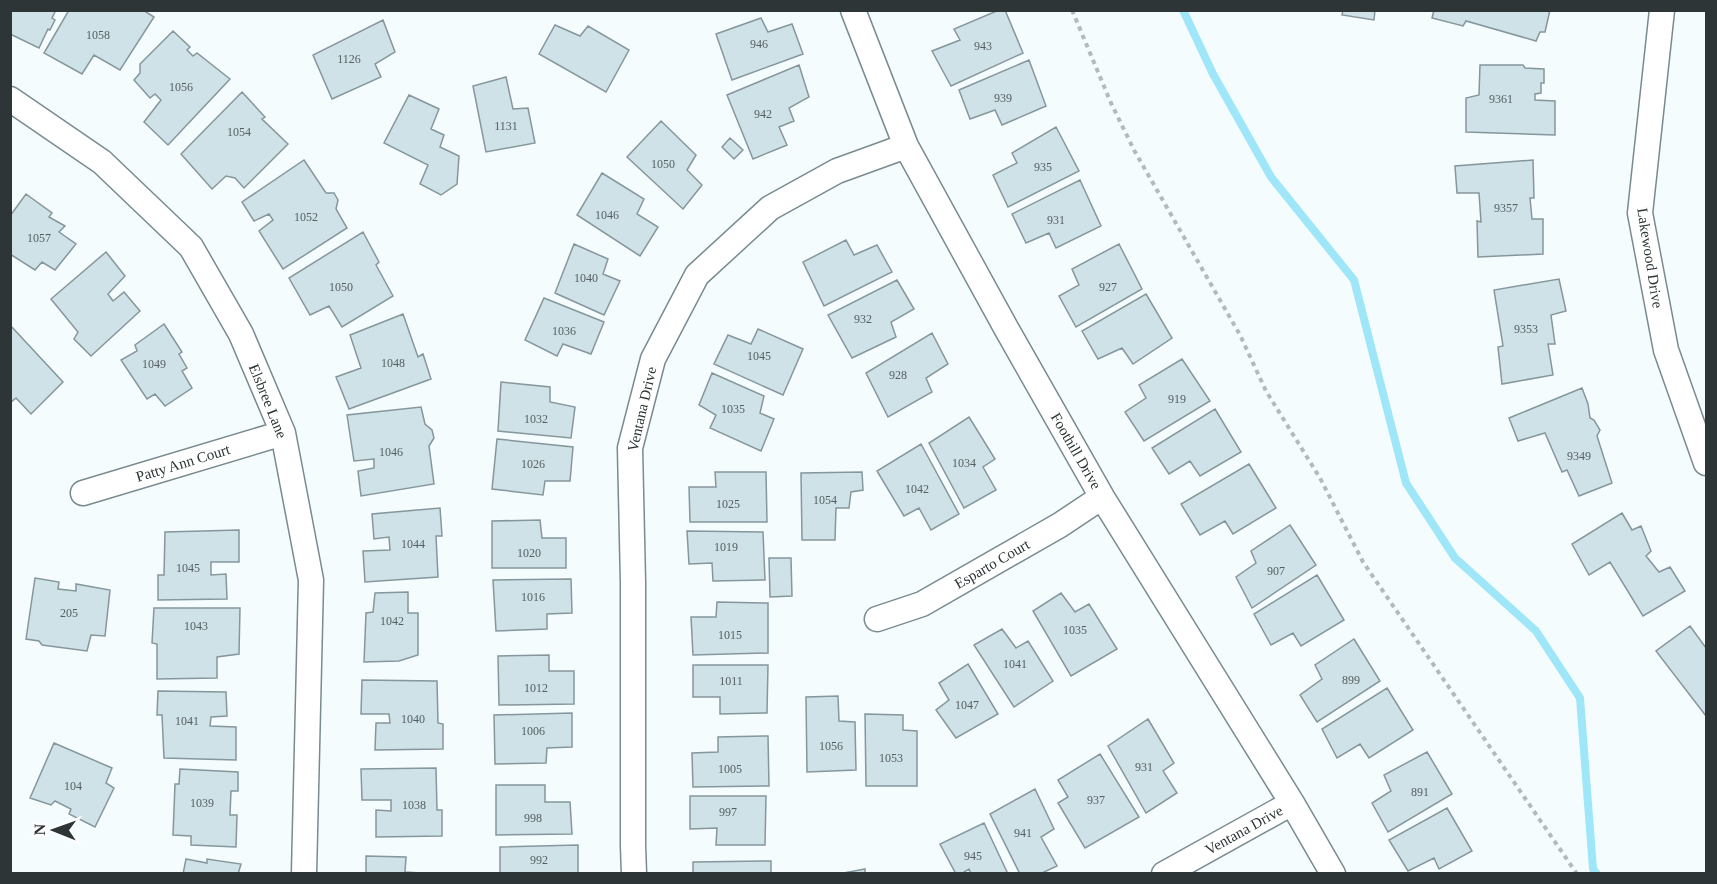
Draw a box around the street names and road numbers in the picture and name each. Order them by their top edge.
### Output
street label: Lakewood Drive [1634,207,1666,310]
street label: Elsbree Lane [246,362,290,441]
street label: Ventana Drive [625,365,660,453]
street label: Foothill Drive [1048,410,1104,492]
street label: Patty Ann Court [134,441,233,485]
street label: Esparto Court [952,536,1033,592]
street label: Ventana Drive [1202,802,1286,858]

